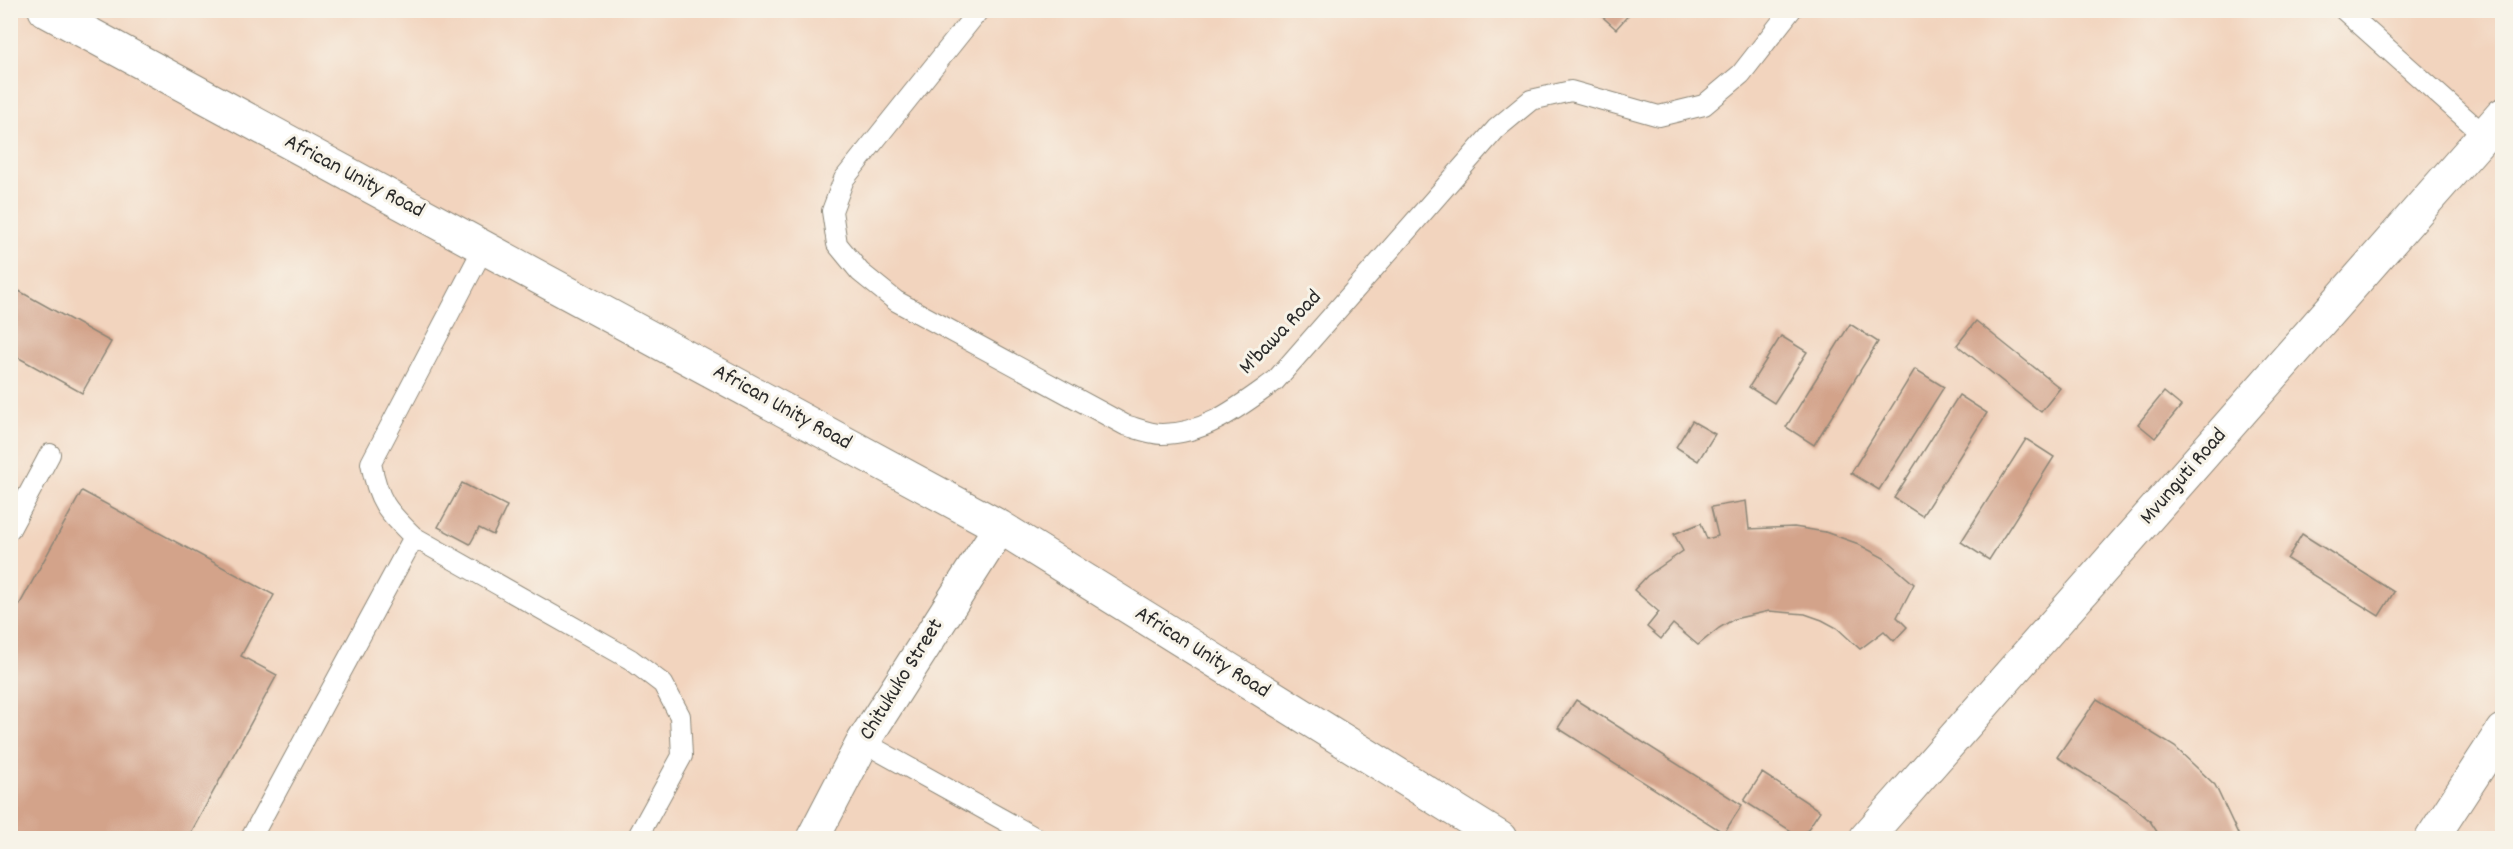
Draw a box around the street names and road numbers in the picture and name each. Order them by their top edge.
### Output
street label: African Unity Road [279,127,429,227]
street label: M'bawa Road [1232,283,1330,383]
street label: African Unity Road [707,357,857,459]
street label: Mvunguti Road [2133,422,2235,532]
street label: African Unity Road [1128,599,1276,707]
street label: Chitukuko Street [852,613,952,747]

